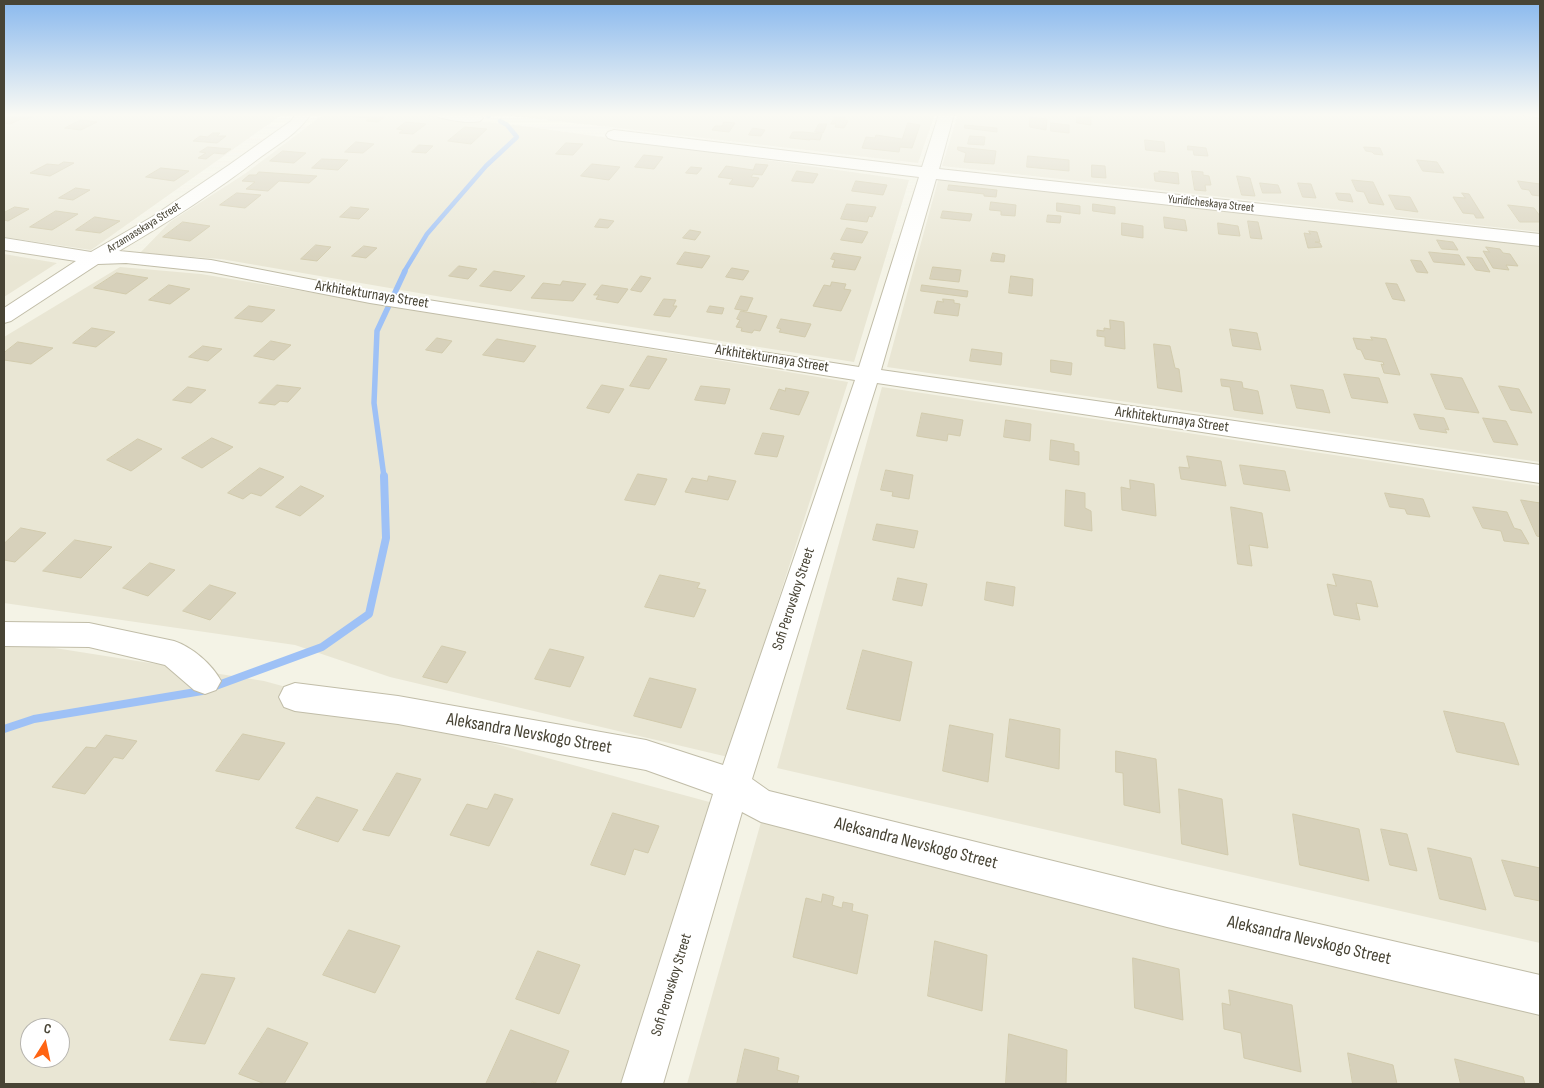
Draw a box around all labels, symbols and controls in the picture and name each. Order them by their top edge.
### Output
street label: Yuridicheskaya Street [1167,192,1255,216]
street label: Arzamasskaya Street [105,200,183,256]
street label: Arkhitekturnaya Street [314,277,430,313]
street label: Arkhitekturnaya Street [714,341,830,377]
street label: Arkhitekturnaya Street [1114,403,1230,437]
street label: Sofi Perovskoy Street [769,545,819,653]
street label: Aleksandra Nevskogo Street [445,709,613,759]
street label: Aleksandra Nevskogo Street [832,813,1000,875]
street label: Aleksandra Nevskogo Street [1225,912,1393,970]
street label: Sofi Perovskoy Street [648,931,696,1039]
north arrow [20,1018,70,1068]
text: С [43,1020,53,1038]

